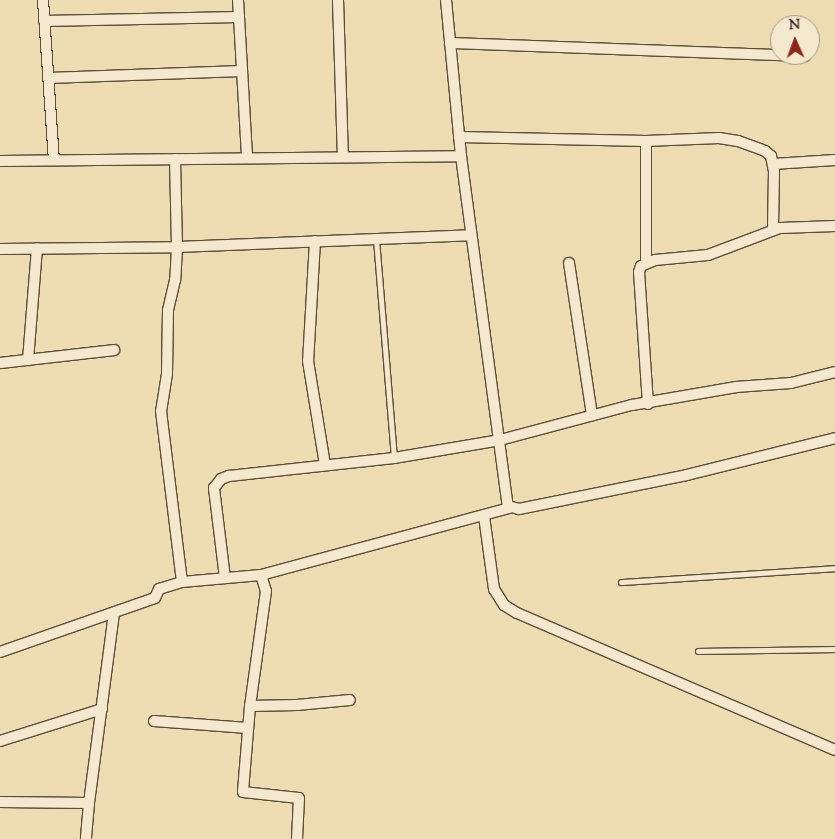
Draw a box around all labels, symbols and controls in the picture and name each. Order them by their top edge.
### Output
north arrow [770,15,820,65]
text: N [789,16,800,36]

